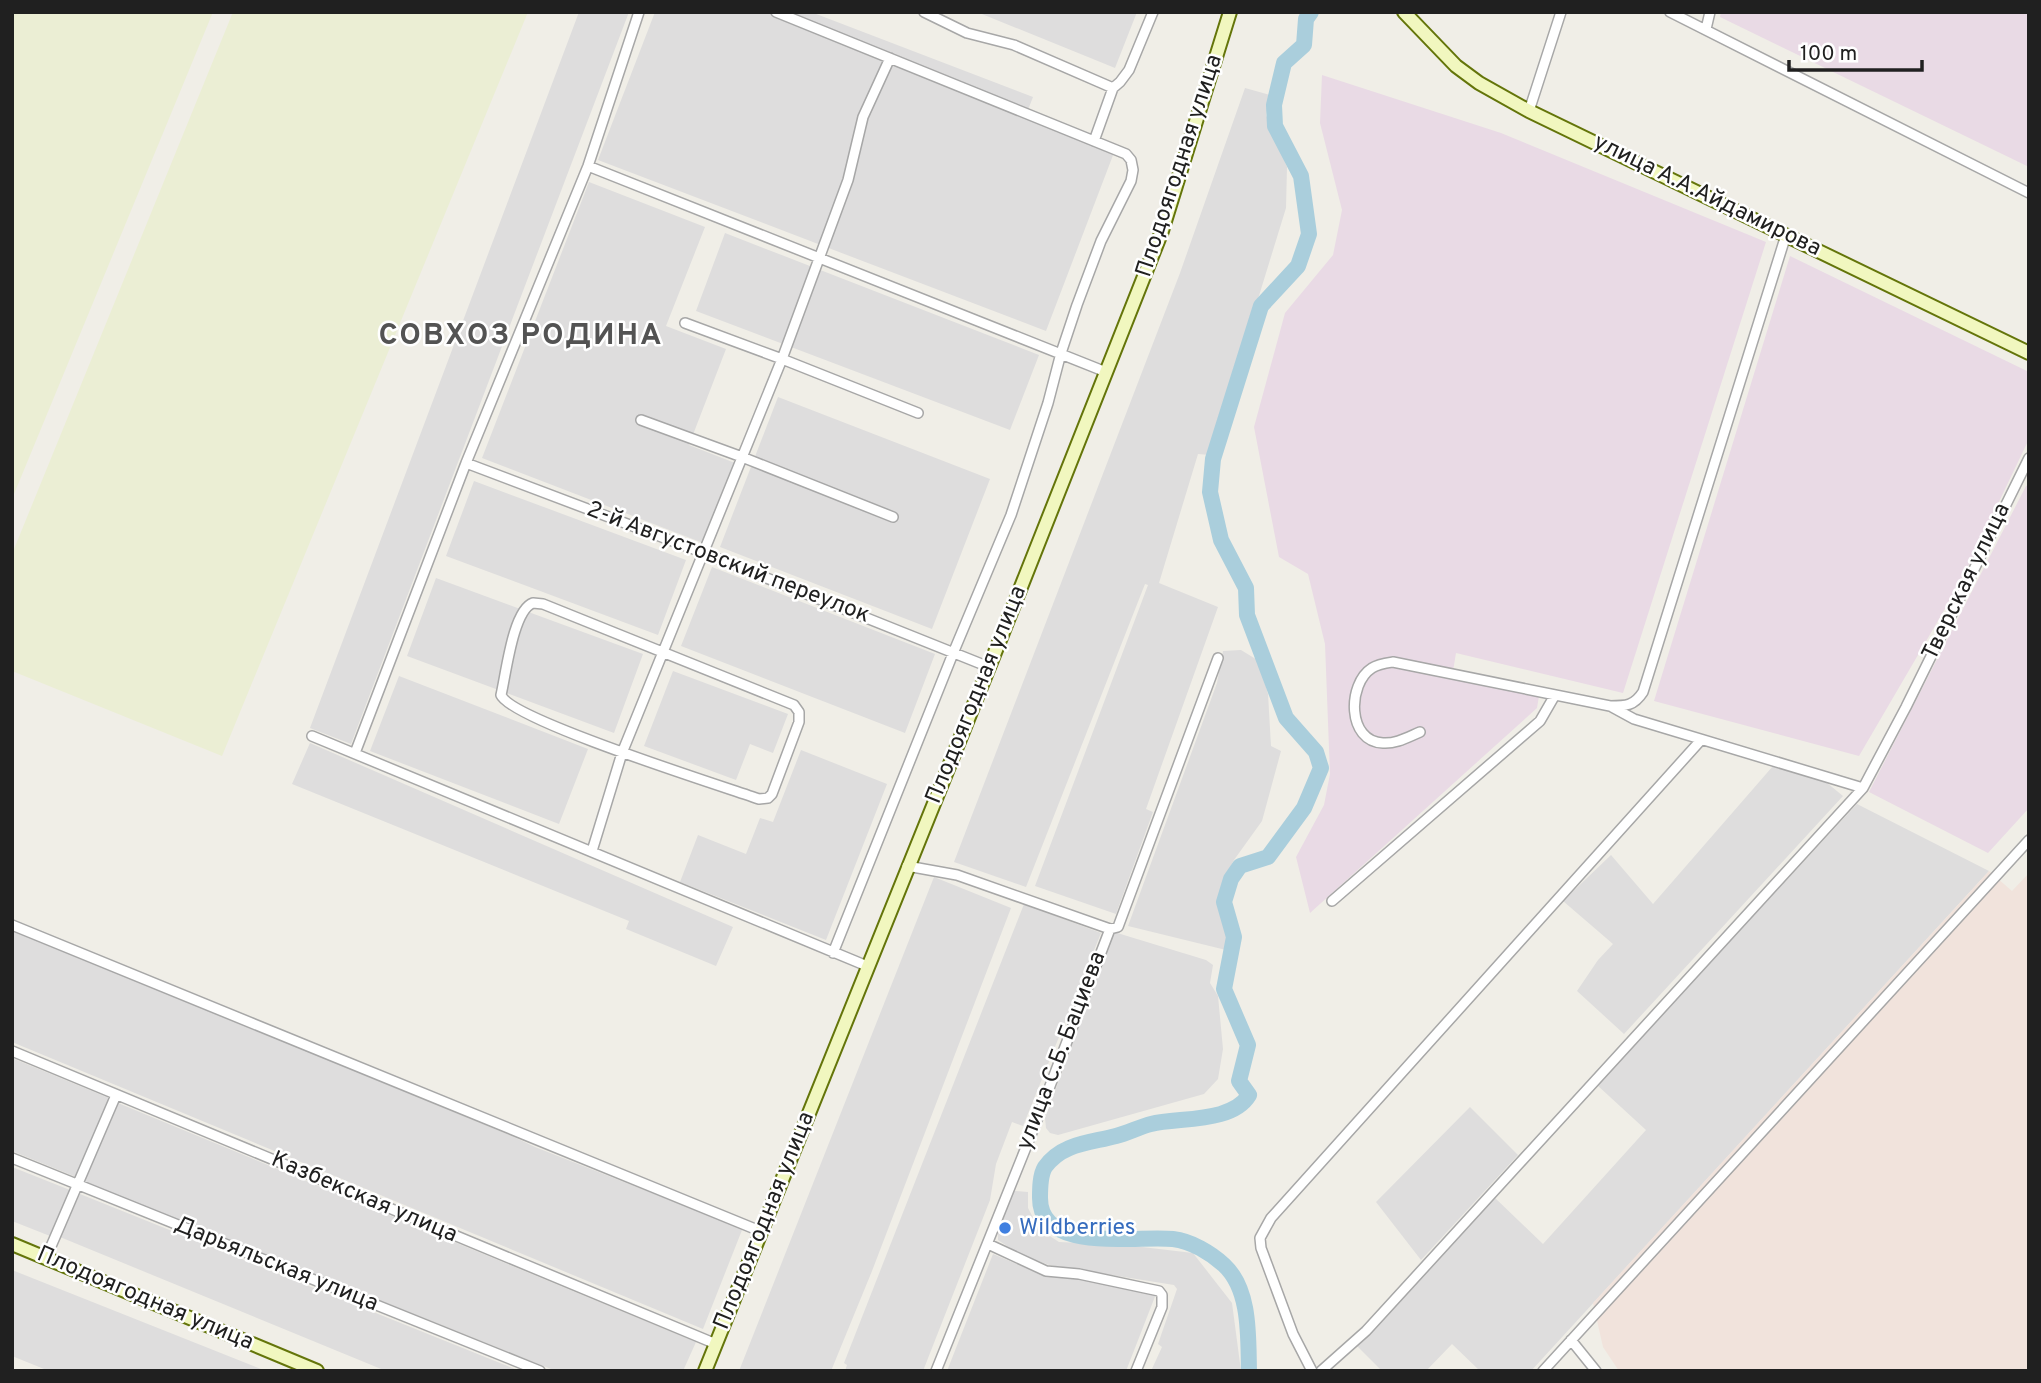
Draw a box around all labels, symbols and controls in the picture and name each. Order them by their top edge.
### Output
scale bar [1789,28,1922,72]
text: 100 m [1800,41,1857,68]
street label: Плодоягодная улица [1130,51,1230,281]
street label: улица А.А.Айдамирова [1588,128,1826,264]
district label: СОВХОЗ РОДИНА [378,318,664,355]
street label: 2-й Августовский переулок [582,496,874,630]
street label: Тверская улица [1916,499,2018,665]
street label: Плодоягодная улица [920,582,1034,808]
street label: улица С.Б. Бациева [1011,948,1113,1154]
street label: Плодоягодная улица [708,1108,822,1334]
street label: Казбекская улица [267,1146,461,1250]
street label: Дарьяльская улица [170,1211,382,1319]
place label: Wildberries [1019,1214,1135,1243]
marker: Wildberries [997,1220,1013,1236]
street label: Плодоягодная улица [32,1240,258,1358]

